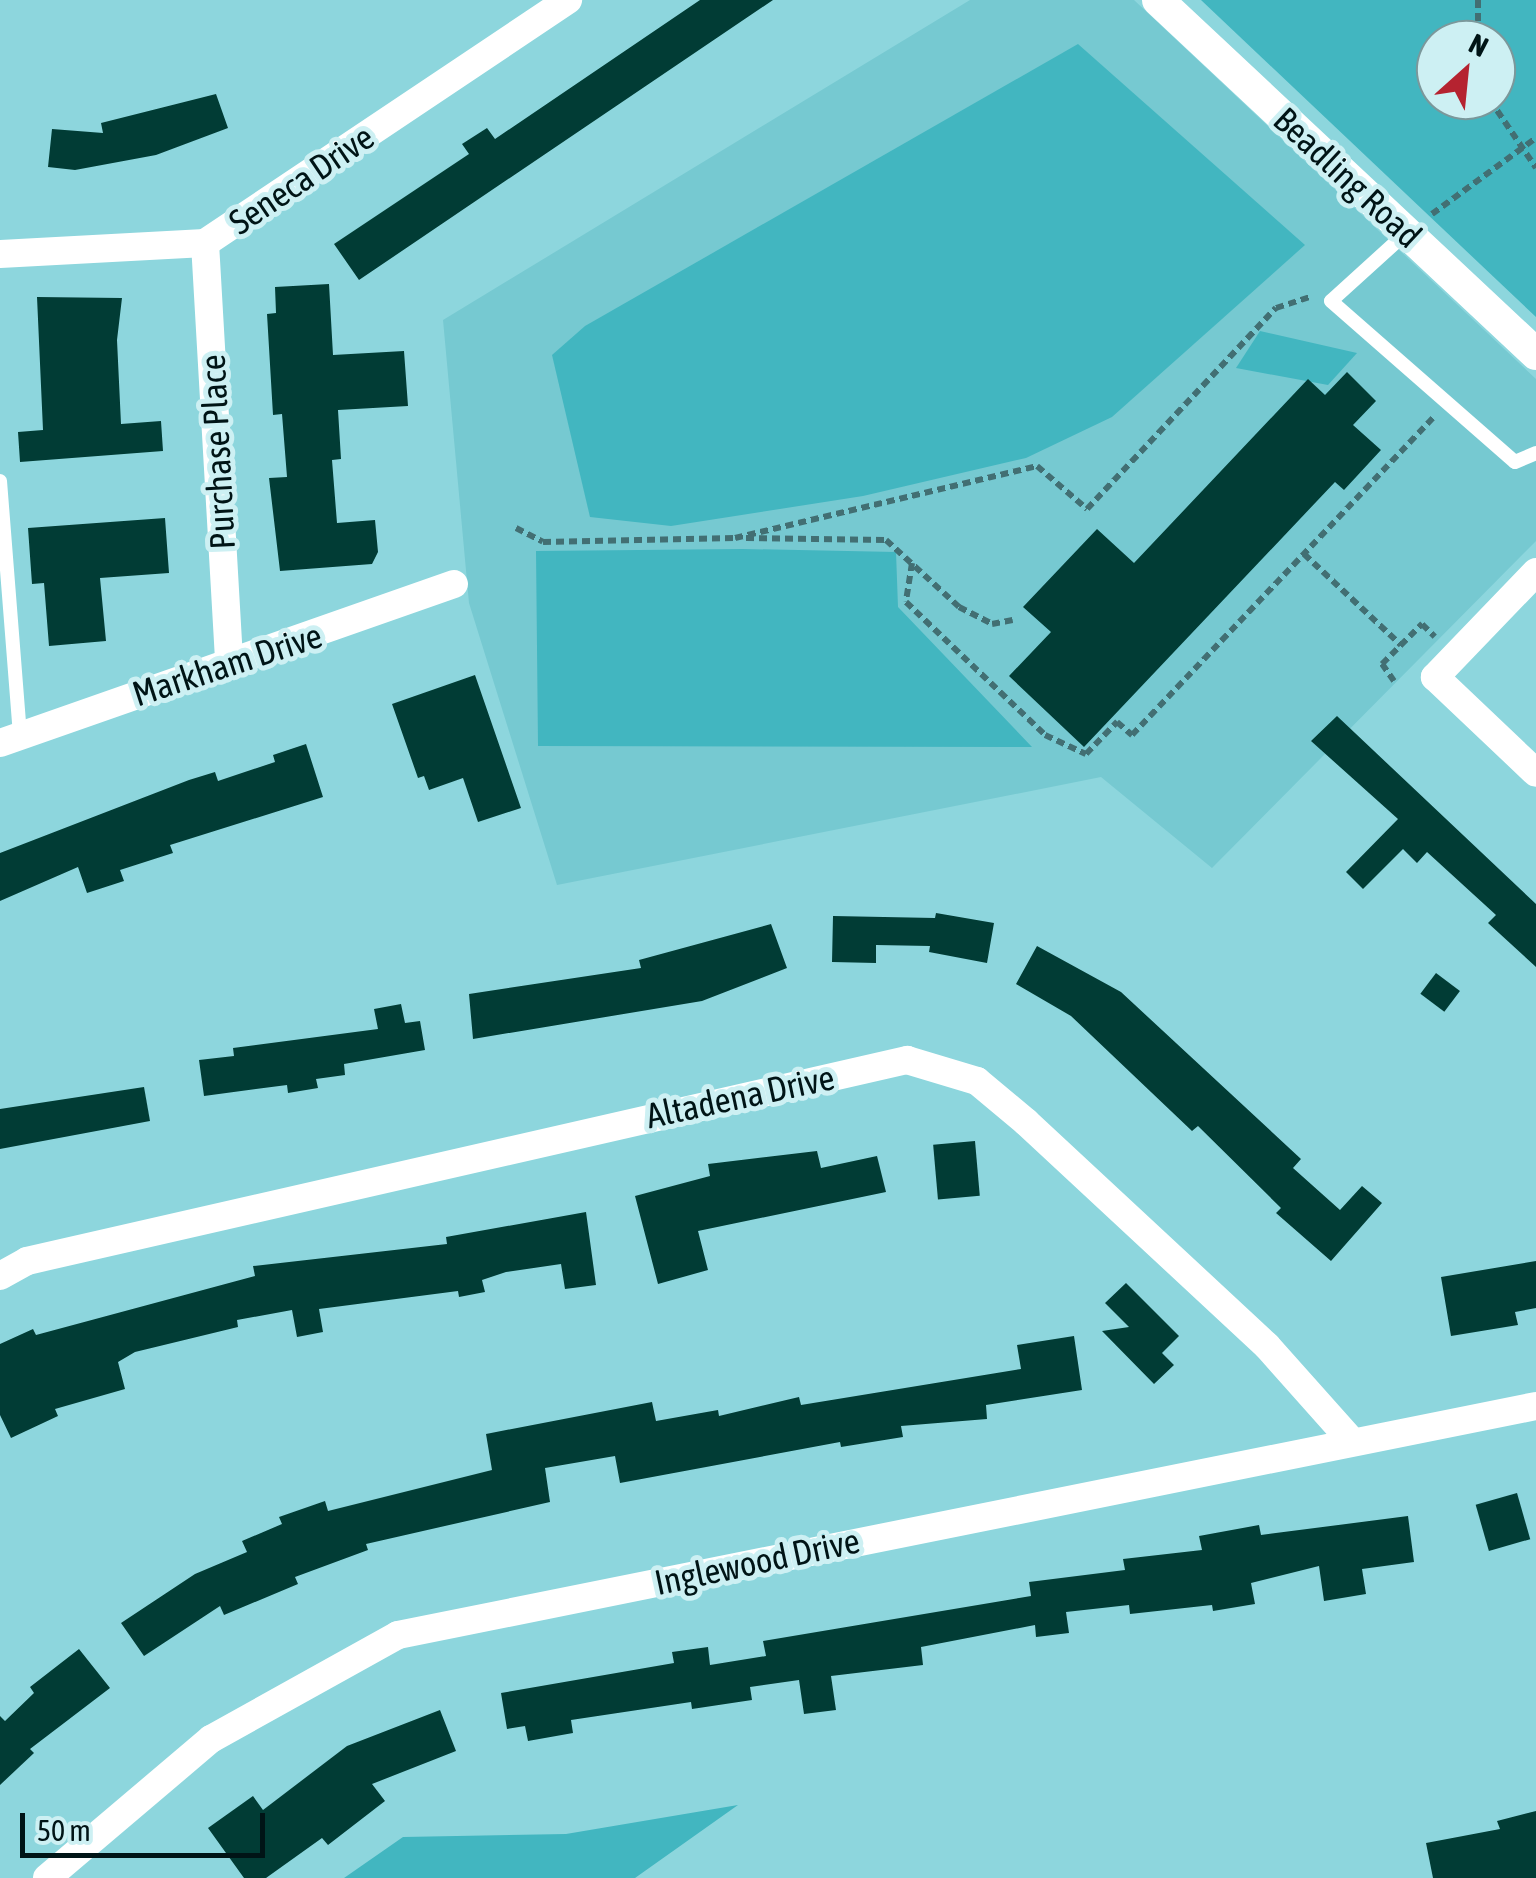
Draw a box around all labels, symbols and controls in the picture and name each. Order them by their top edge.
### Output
north arrow [1416,20,1516,120]
text: N [1464,27,1493,63]
street label: Beadling Road [1266,98,1430,256]
street label: Seneca Drive [221,115,381,243]
street label: Purchase Place [191,353,243,551]
street label: Markham Drive [127,614,327,714]
street label: Altadena Drive [642,1056,838,1136]
street label: Inglewood Drive [651,1519,863,1603]
scale bar [25,1793,270,1855]
text: 50 m [37,1813,91,1847]

